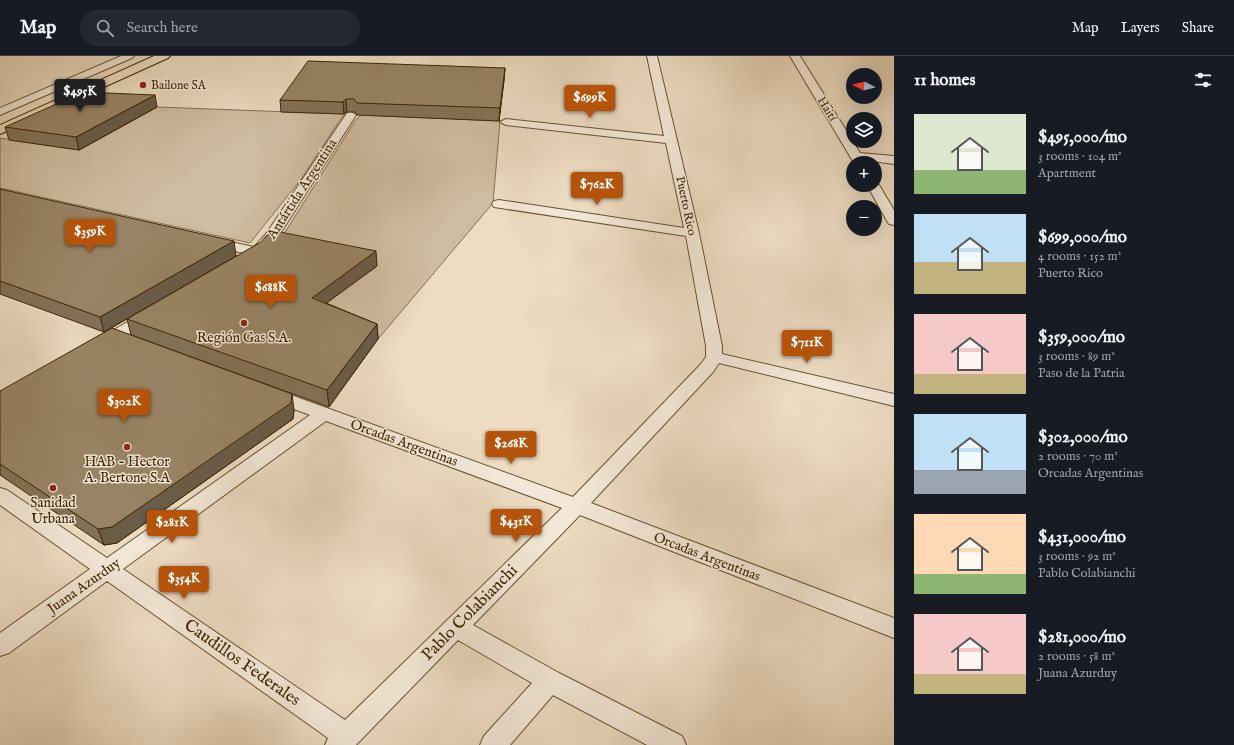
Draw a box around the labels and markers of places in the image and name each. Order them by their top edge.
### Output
place label: Bailone SA [151,78,207,93]
pin: $495K [52,79,108,113]
marker: Bailone SA [138,80,148,90]
pin: $699K [562,85,618,119]
pin: $762K [569,172,625,206]
pin: $359K [62,219,118,253]
pin: $688K [243,275,299,309]
marker: Región Gas S.A. [239,318,249,328]
place label: Región Gas S.A. [197,329,291,347]
pin: $711K [779,330,835,364]
pin: $302K [96,389,152,423]
pin: $268K [483,431,539,465]
marker: HAB - Hector A. Bertone S.A [122,442,132,452]
place label: HAB - Hector A. Bertone S.A [83,453,170,487]
marker: Sanidad Urbana [48,483,58,493]
place label: Sanidad Urbana [30,494,76,528]
pin: $431K [488,509,544,543]
pin: $281K [144,510,200,544]
pin: $354K [156,566,212,600]

